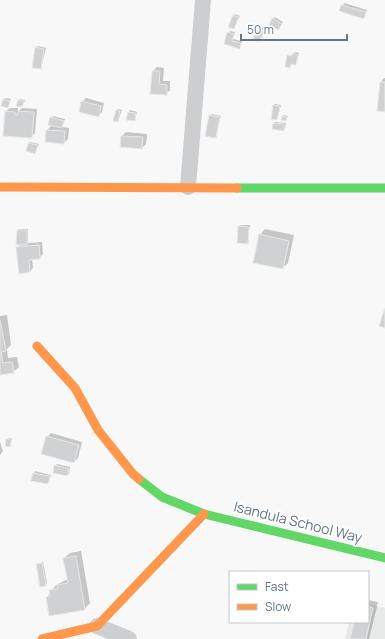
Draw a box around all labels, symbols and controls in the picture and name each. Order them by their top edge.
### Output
scale bar [241,16,347,42]
text: 50 m [247,21,274,38]
street label: Isandula School Way [232,496,365,547]
legend [229,571,369,623]
text: Fast [265,578,289,595]
text: Slow [265,598,291,615]

